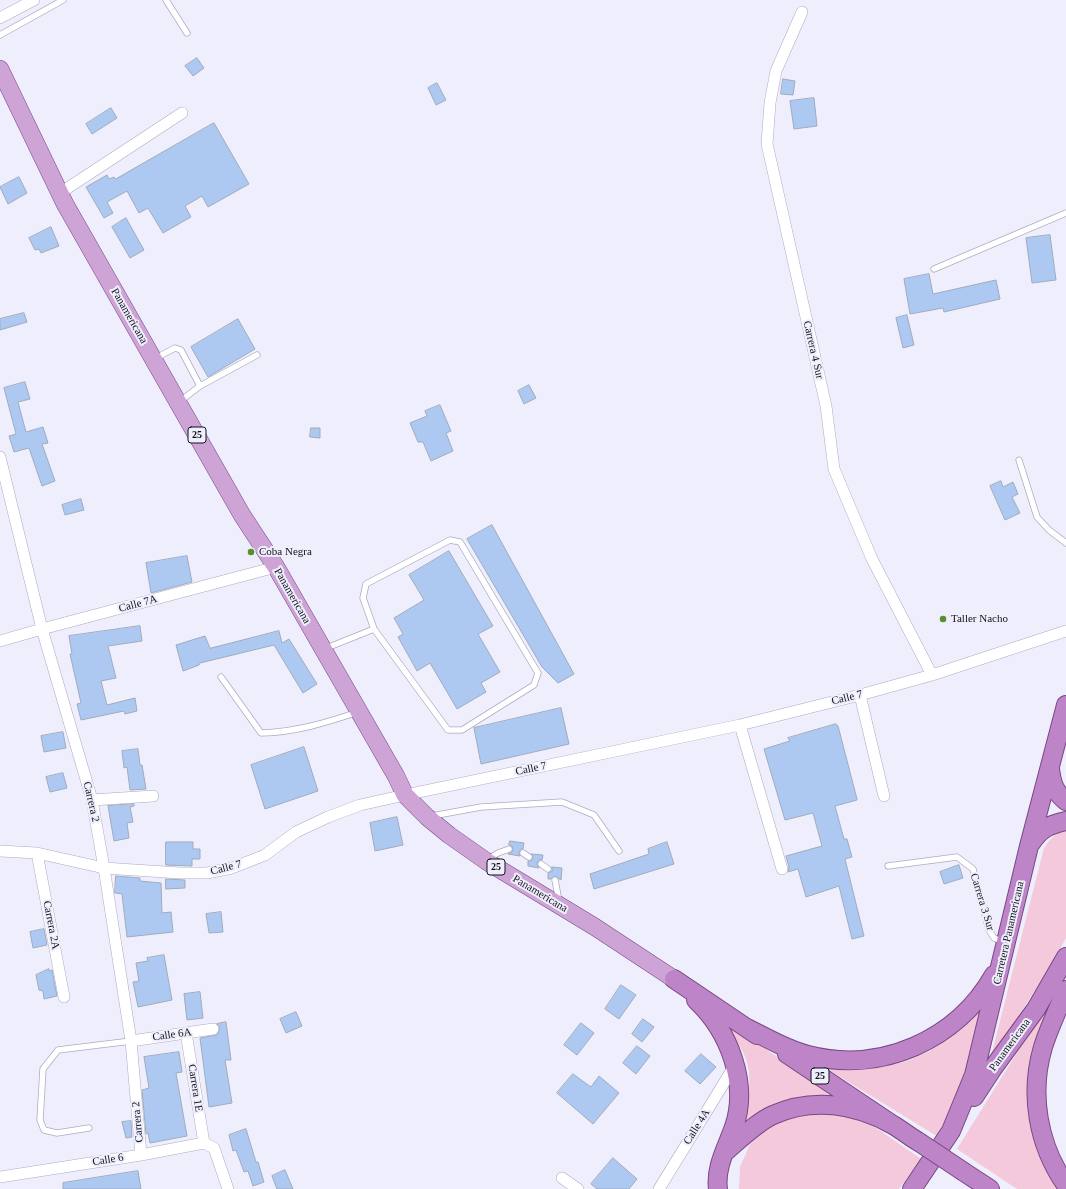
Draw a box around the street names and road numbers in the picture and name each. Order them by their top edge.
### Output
street label: Panamericana [108,286,150,346]
street label: Carrera 4 Sur [800,320,826,380]
road number: 25 [188,427,206,443]
street label: Panamericana [271,566,313,626]
street label: Calle 7A [117,593,159,615]
street label: Calle 7 [830,688,864,708]
street label: Calle 7 [514,759,548,779]
street label: Carrera 2 [80,780,102,824]
street label: Calle 7 [209,858,243,878]
road number: 25 [487,859,505,875]
street label: Panamericana [510,872,570,916]
street label: Carrera 3 Sur [967,872,997,932]
street label: Carretera Panamericana [991,880,1027,986]
street label: Carrera 2A [40,900,62,950]
street label: Panamericana [987,1016,1033,1074]
street label: Calle 6A [152,1026,192,1044]
street label: Carrera 1E [185,1063,205,1113]
road number: 25 [811,1068,829,1084]
street label: Carrera 2 [130,1101,146,1143]
street label: Calle 4A [681,1107,713,1147]
street label: Calle 6 [91,1151,125,1169]

